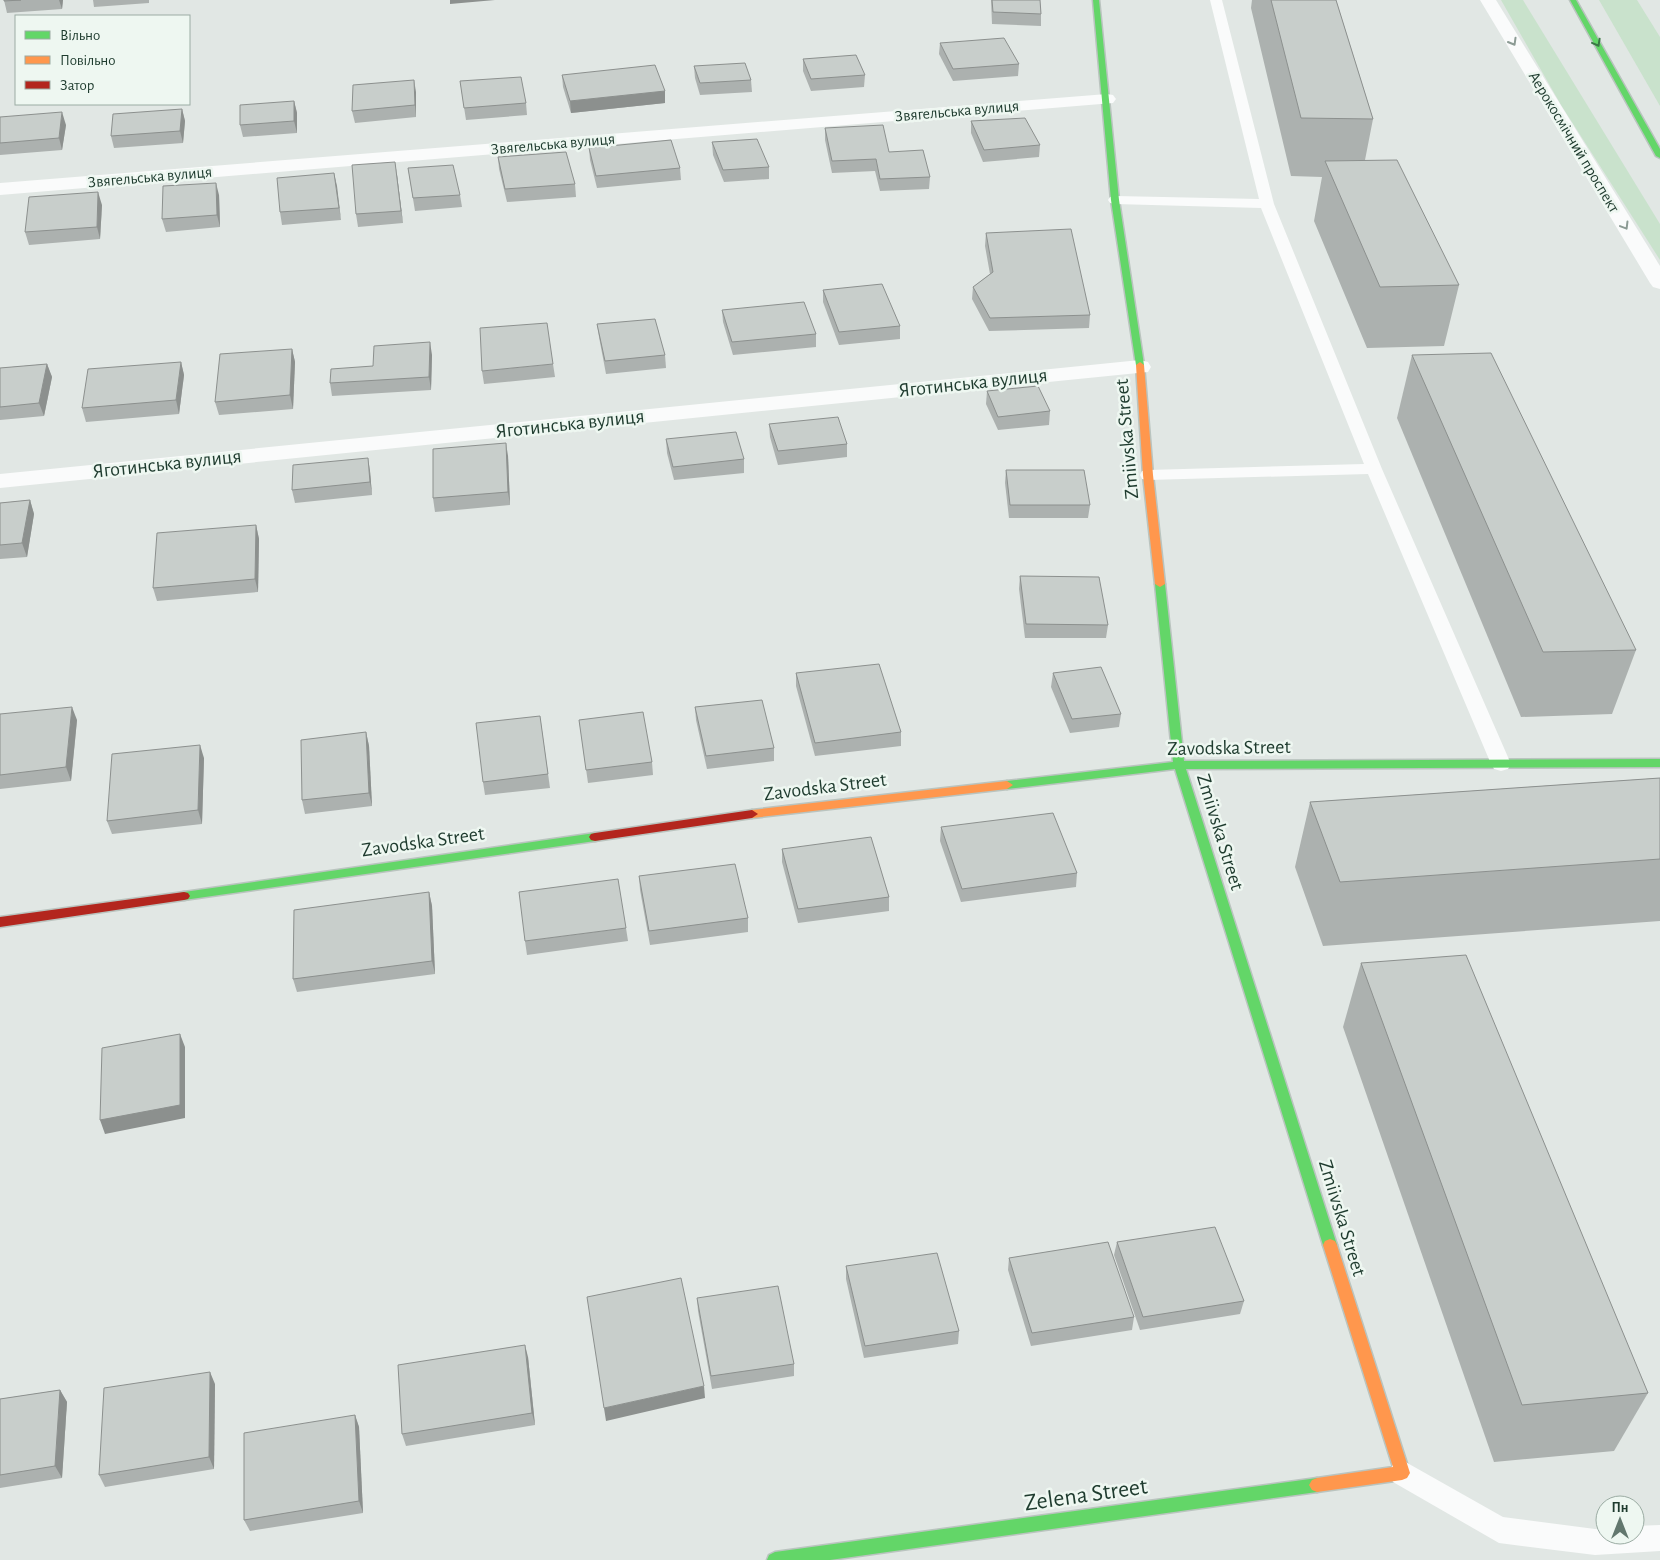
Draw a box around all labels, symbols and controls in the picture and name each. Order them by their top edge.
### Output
legend [15,15,190,105]
text: Вільно [60,28,100,43]
one-way arrow [1507,37,1517,46]
one-way arrow [1591,37,1601,46]
text: Повільно [60,53,116,68]
street label: Аерокосмічний проспект [1526,69,1623,215]
text: Затор [60,78,95,93]
street label: Звягельська вулиця [894,98,1020,125]
street label: Звягельська вулиця [490,131,616,158]
street label: Звягельська вулиця [87,164,213,191]
one-way arrow [1619,220,1628,229]
street label: Яготинська вулиця [897,365,1049,401]
street label: Zmiivska Street [1112,378,1142,500]
street label: Яготинська вулиця [494,406,646,442]
street label: Яготинська вулиця [91,446,243,482]
street label: Zavodska Street [1167,737,1292,759]
street label: Zavodska Street [762,769,888,804]
street label: Zmiivska Street [1193,771,1247,893]
street label: Zavodska Street [360,823,486,861]
street label: Zmiivska Street [1315,1157,1369,1279]
street label: Zelena Street [1023,1474,1149,1516]
north arrow [1595,1495,1645,1545]
text: Пн [1611,1501,1629,1515]

